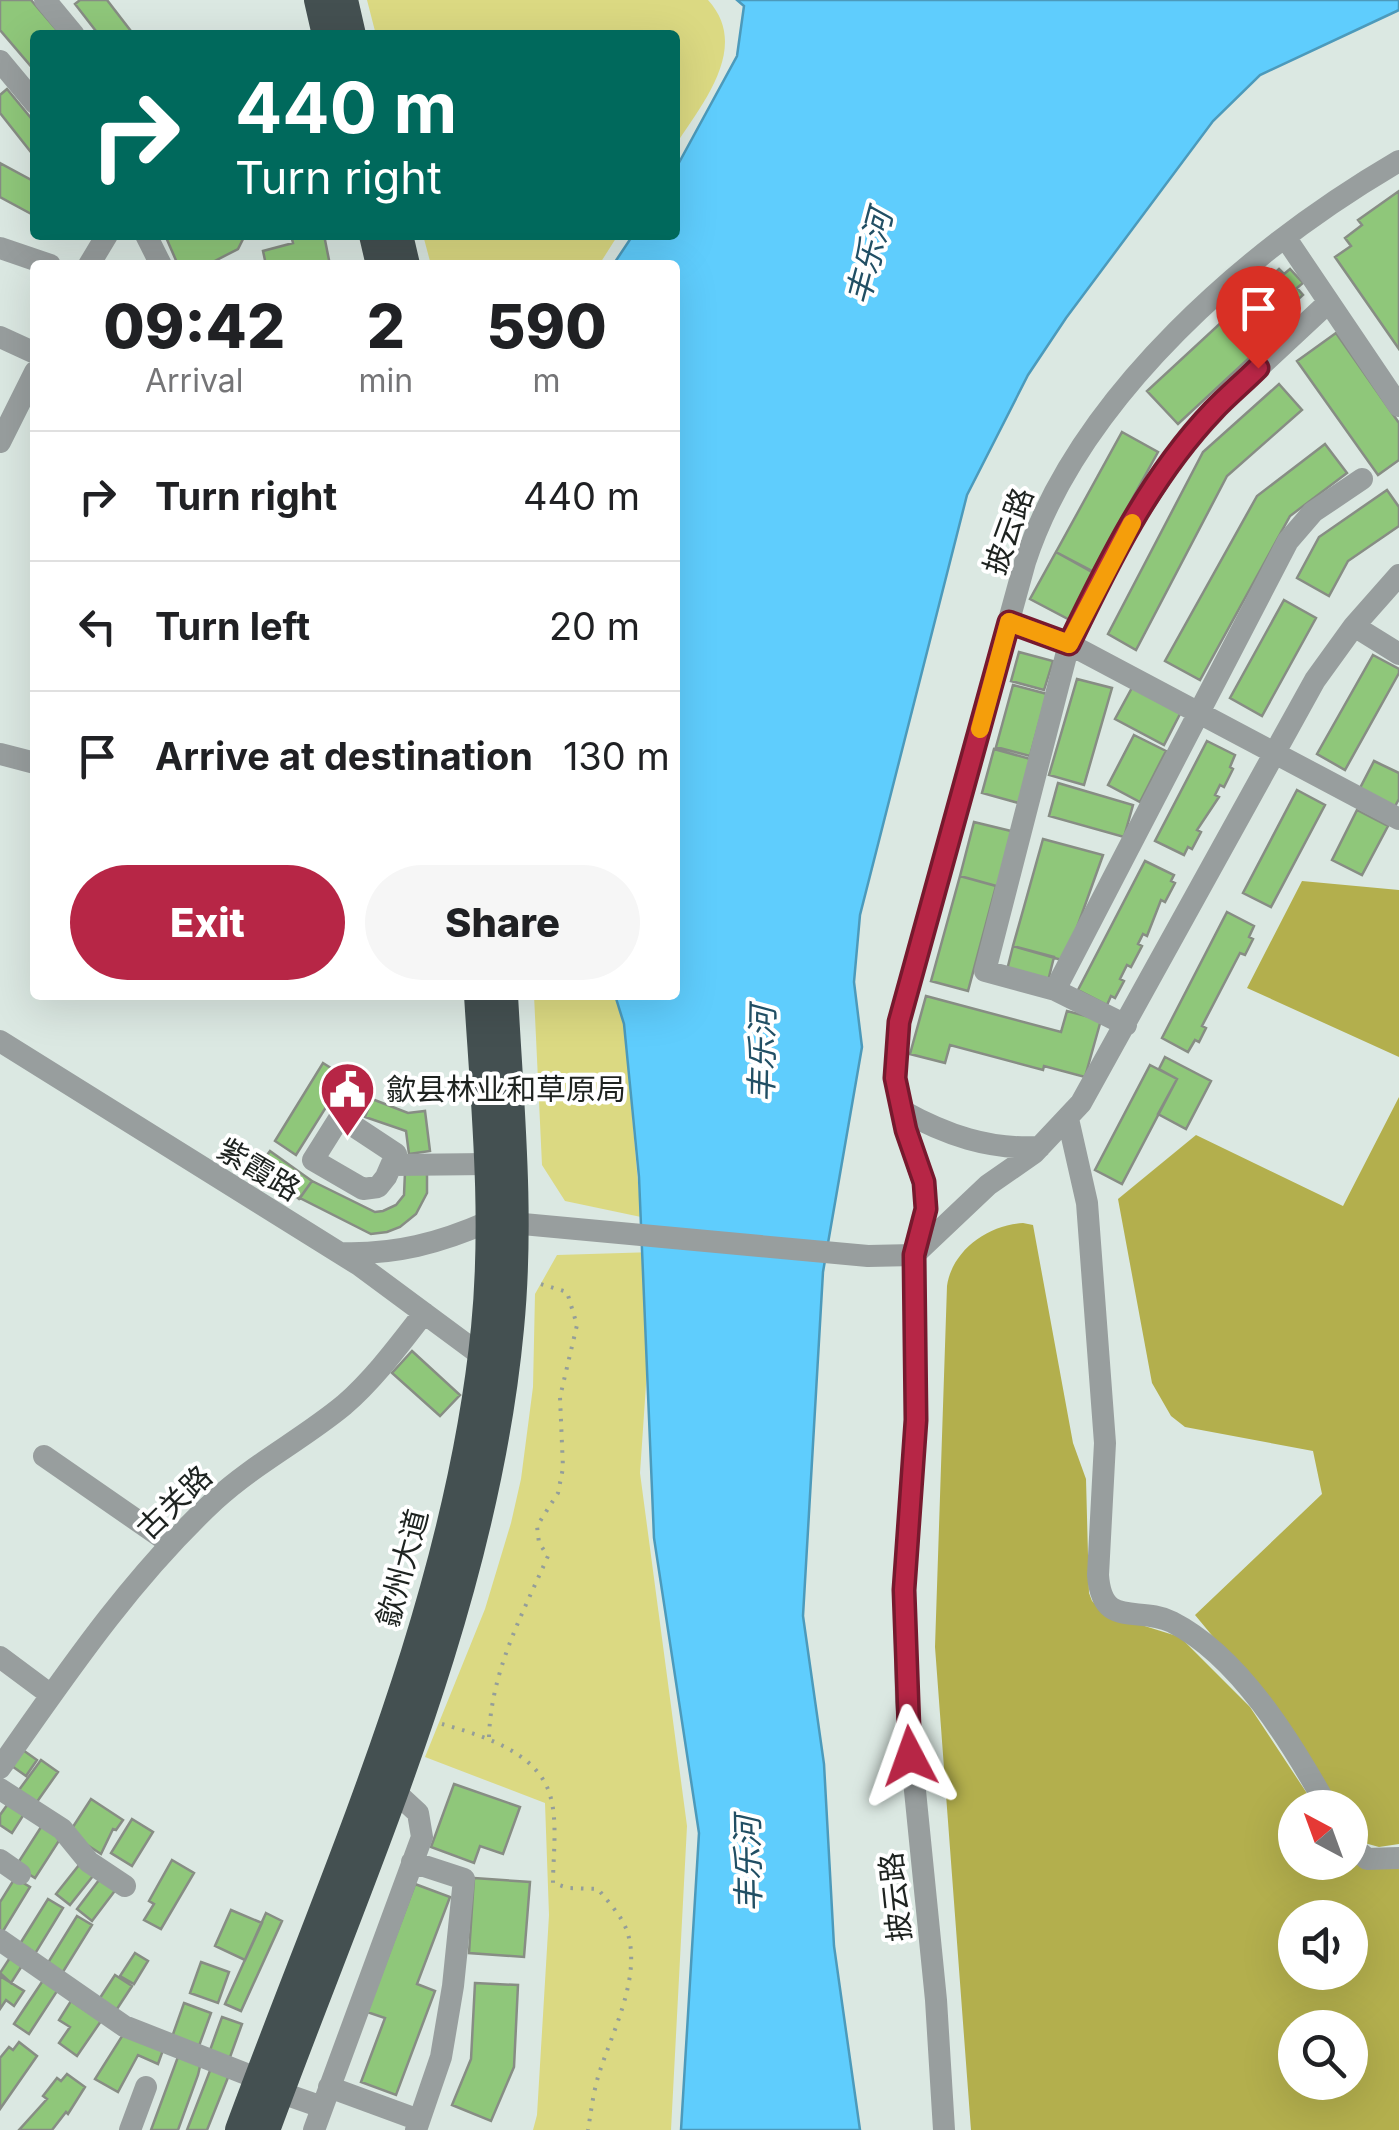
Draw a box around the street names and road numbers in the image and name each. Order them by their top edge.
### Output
street label: 披云路 [976,483,1040,579]
street label: 紫霞路 [211,1130,307,1208]
street label: 古关路 [129,1458,219,1546]
street label: 歙州大道 [369,1505,435,1631]
street label: 披云路 [872,1850,918,1944]

